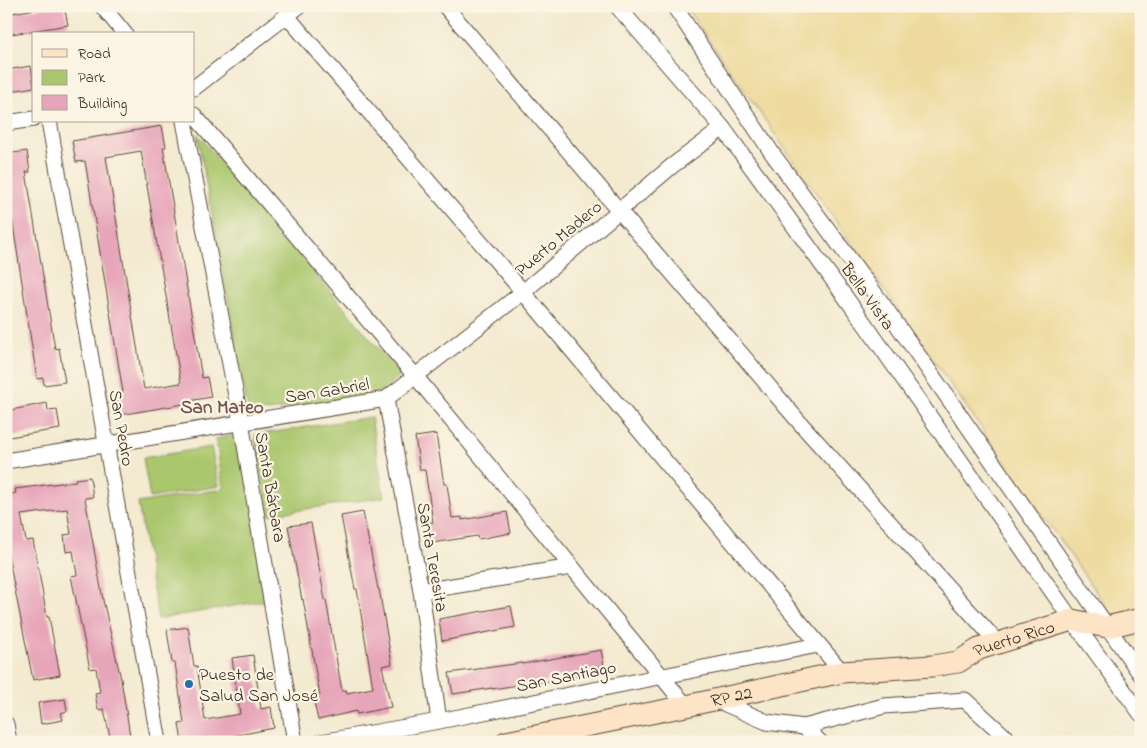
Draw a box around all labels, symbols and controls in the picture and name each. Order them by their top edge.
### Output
legend [32,32,195,122]
text: Road [78,43,111,65]
text: Park [78,67,106,89]
text: Building [77,93,127,116]
street label: Puerto Madero [510,195,609,284]
street label: Bella Vista [832,257,900,336]
street label: San Gabriel [283,372,371,411]
street label: San Pedro [101,388,140,469]
district label: San Mateo [180,395,264,422]
street label: Santa Bárbara [247,430,292,545]
street label: Santa Teresita [409,501,453,614]
street label: Puerto Rico [969,615,1058,665]
street label: San Santiago [514,656,619,701]
place label: Puesto de Salud San José [199,663,319,710]
marker: Puesto de Salud San José [183,678,195,690]
street label: RP 22 [709,681,755,715]

